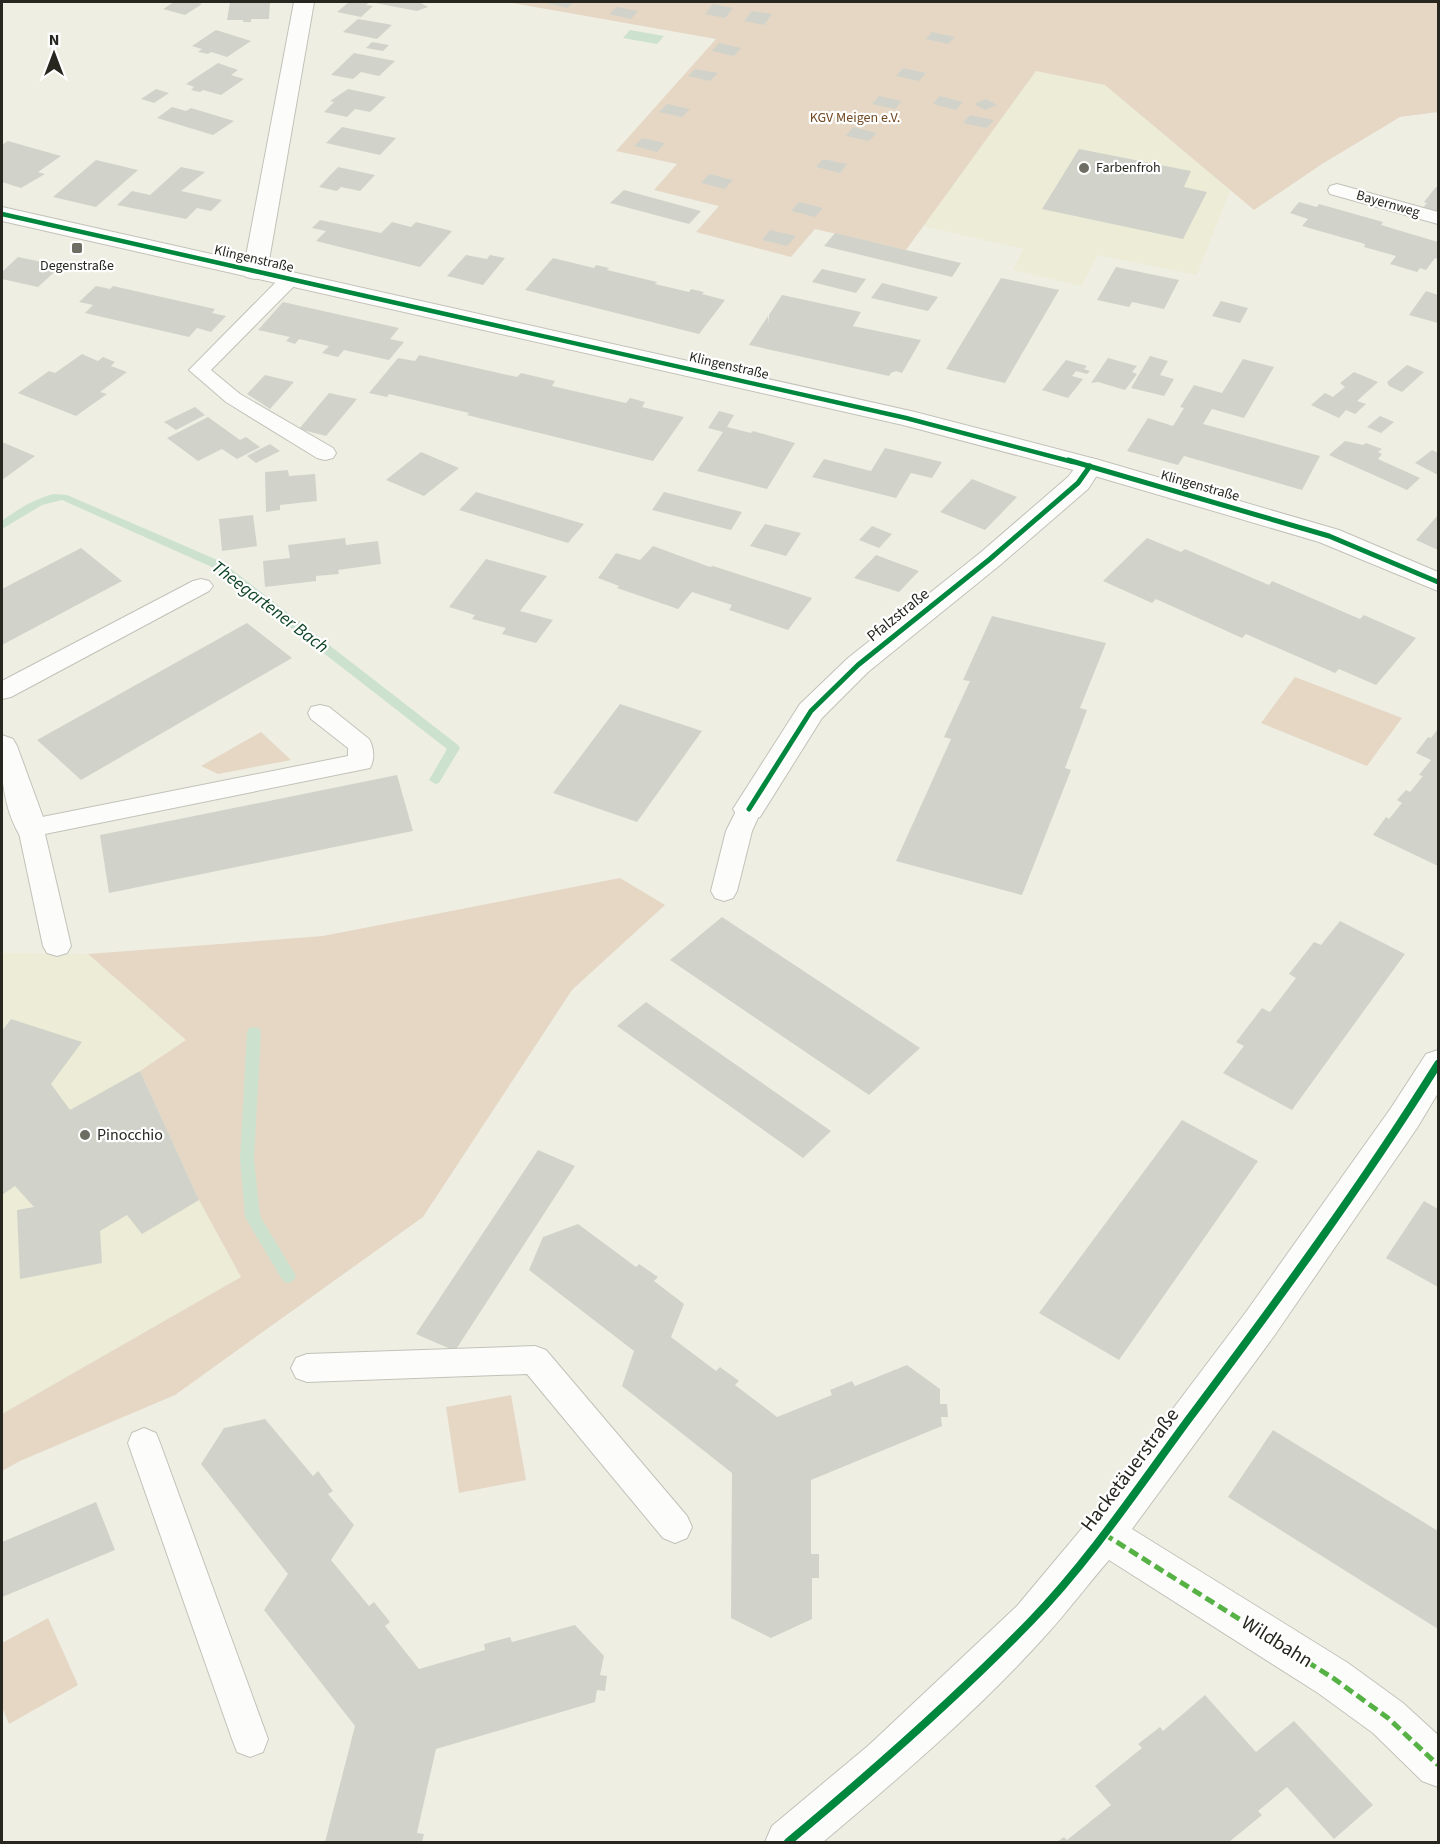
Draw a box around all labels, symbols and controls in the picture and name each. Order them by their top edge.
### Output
north arrow [24,24,84,84]
text: N [49,29,59,51]
park label: KGV Meigen e.V. [810,108,900,128]
place label: Farbenfroh [1096,158,1161,178]
marker: Farbenfroh [1077,161,1091,175]
street label: Bayernweg [1354,185,1422,223]
street label: Klingenstraße [212,240,296,278]
marker: Degenstraße [70,241,84,255]
place label: Degenstraße [40,256,114,276]
street label: Klingenstraße [687,347,771,385]
street label: Klingenstraße [1158,465,1242,507]
water label: Theegartener Bach [206,555,334,659]
street label: Pfalzstraße [862,583,934,647]
place label: Pinocchio [97,1124,163,1146]
marker: Pinocchio [78,1128,92,1142]
street label: Hacketäuerstraße [1074,1402,1186,1538]
street label: Wildbahn [1236,1609,1318,1675]

